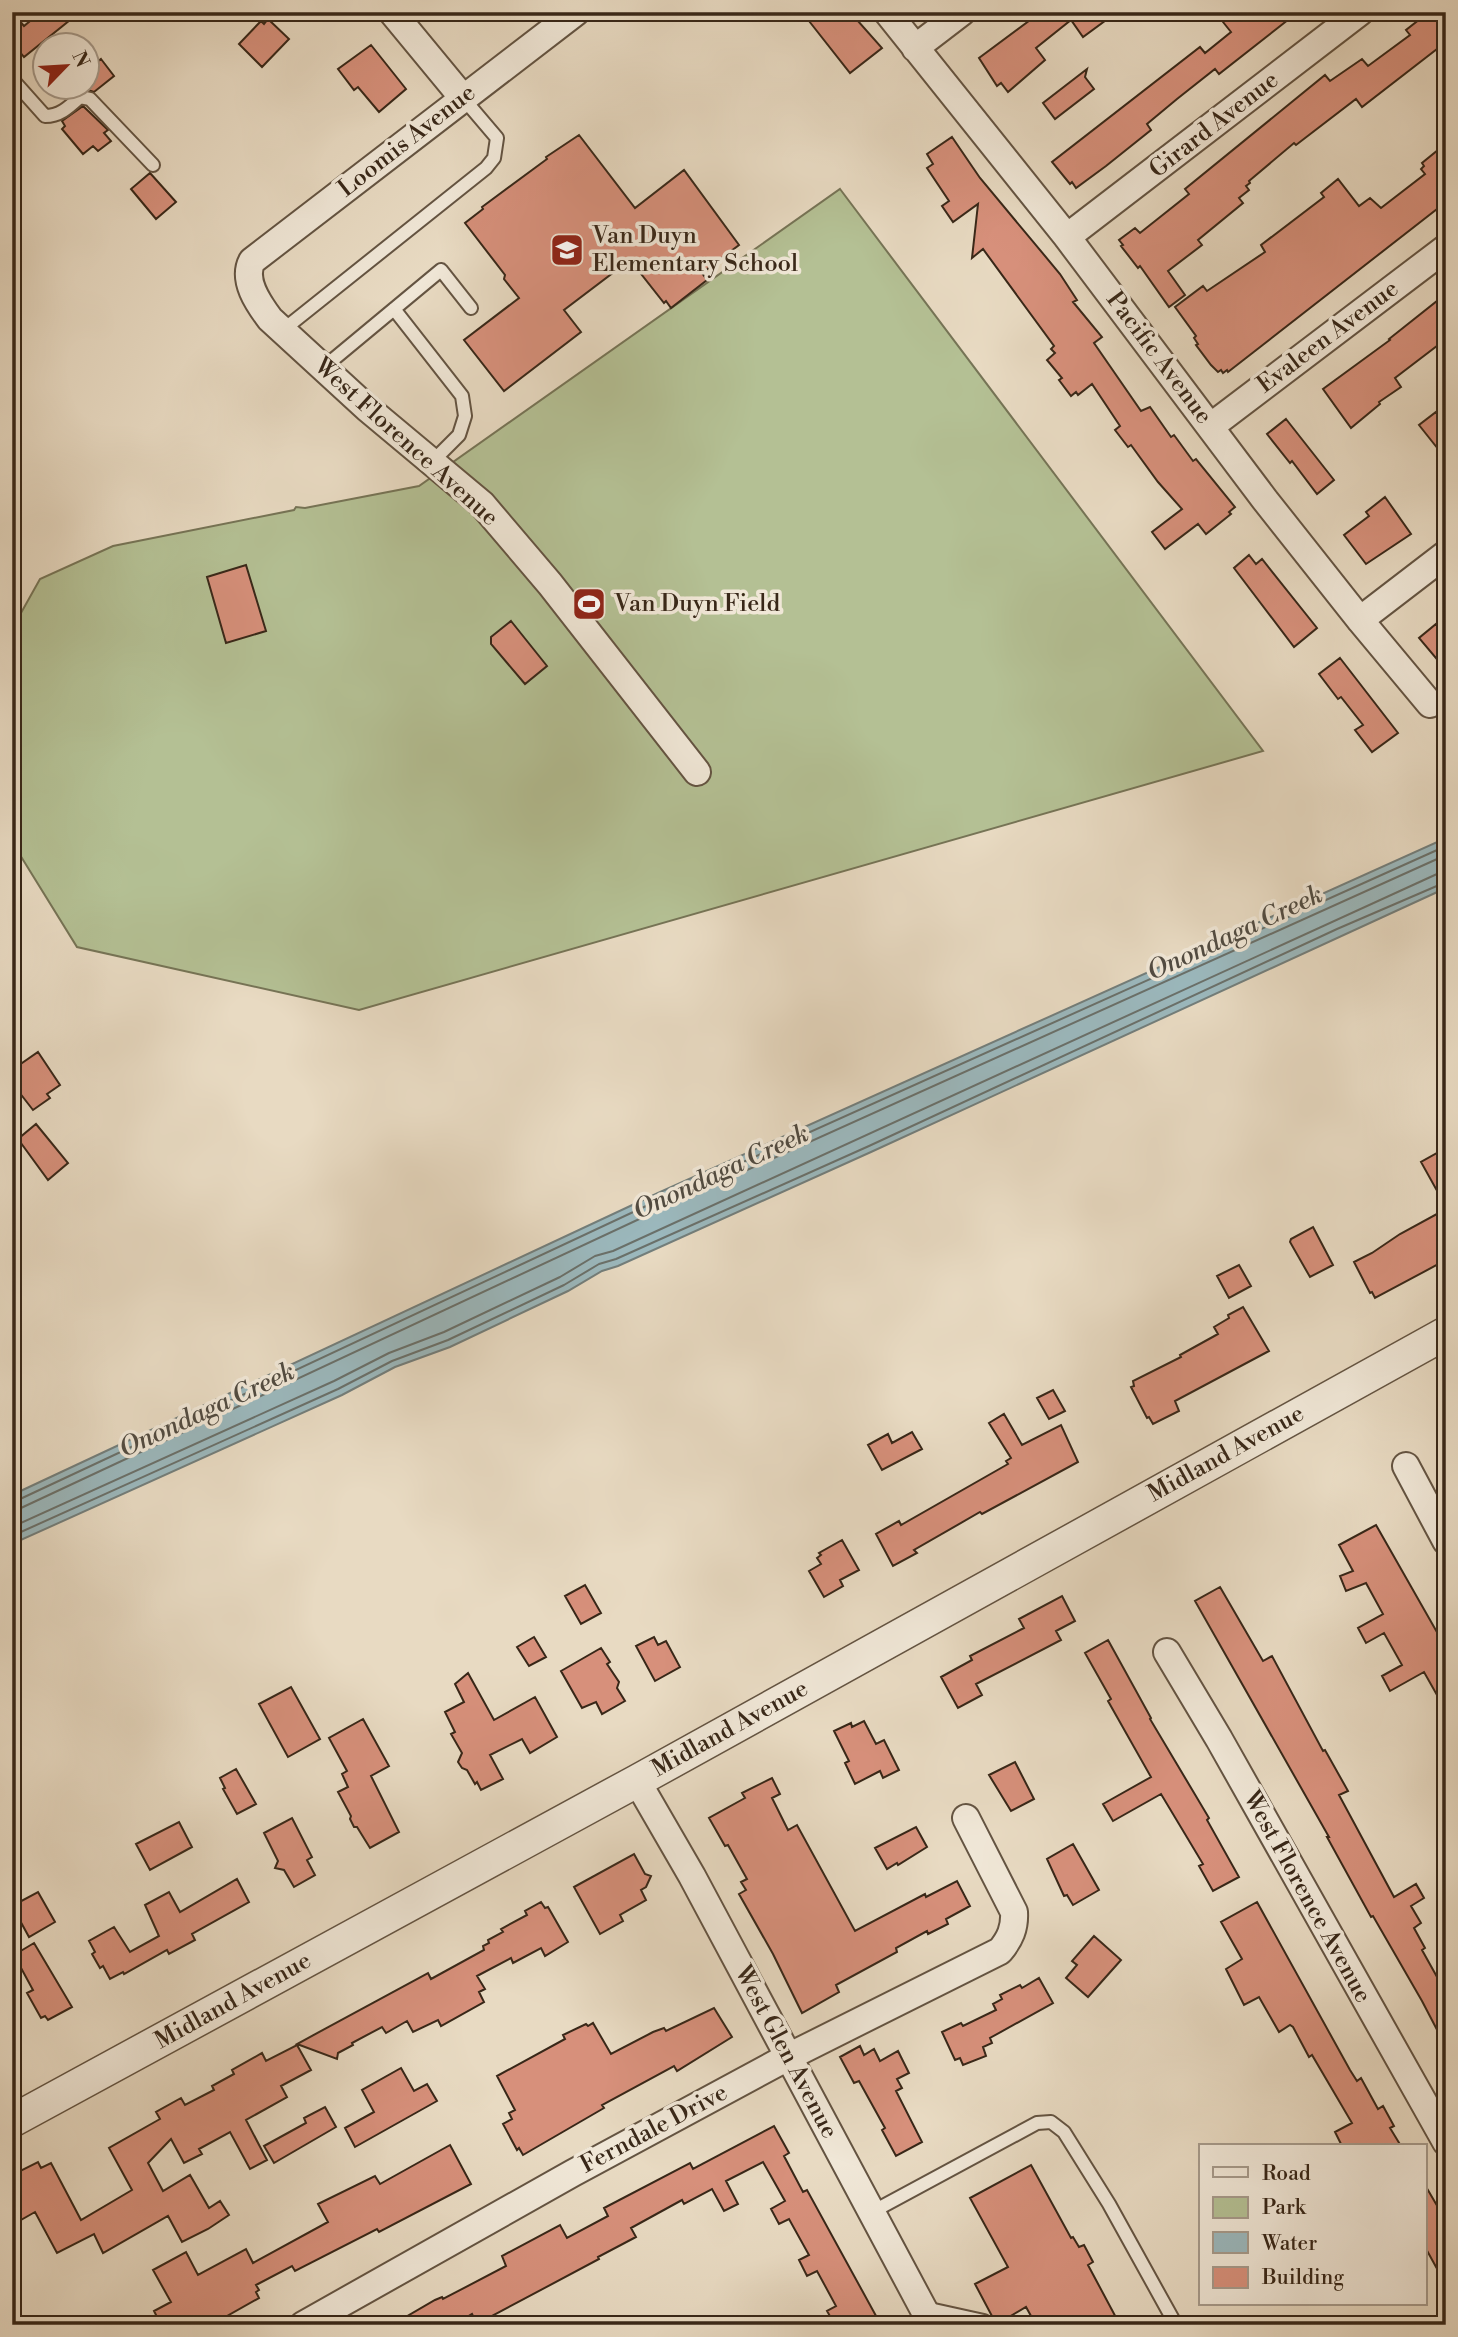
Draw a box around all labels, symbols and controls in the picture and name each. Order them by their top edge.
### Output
north arrow [32,32,102,102]
text: N [66,47,95,71]
street label: Girard Avenue [1143,65,1285,185]
street label: Loomis Avenue [332,78,482,204]
place label: Van Duyn Elementary School [591,221,798,279]
school or university icon: Van Duyn Elementary School [548,231,586,269]
street label: Evaleen Avenue [1251,274,1405,400]
street label: Pacific Avenue [1099,286,1219,430]
street label: West Florence Avenue [307,351,504,533]
sports icon: Van Duyn Field [570,585,608,623]
place label: Van Duyn Field [613,589,780,619]
water label: Onondaga Creek [1142,878,1328,988]
water label: Onondaga Creek [628,1117,814,1227]
water label: Onondaga Creek [114,1355,300,1465]
street label: Midland Avenue [1143,1399,1309,1509]
street label: Midland Avenue [647,1674,813,1784]
street label: West Florence Avenue [1236,1785,1378,2008]
street label: Midland Avenue [150,1946,316,2056]
street label: West Glen Avenue [727,1959,844,2144]
street label: Ferndale Drive [575,2078,733,2180]
legend [1199,2144,1426,2306]
text: Road [1262,2161,1311,2187]
text: Park [1262,2195,1307,2221]
text: Water [1261,2231,1317,2257]
text: Building [1261,2265,1344,2291]

